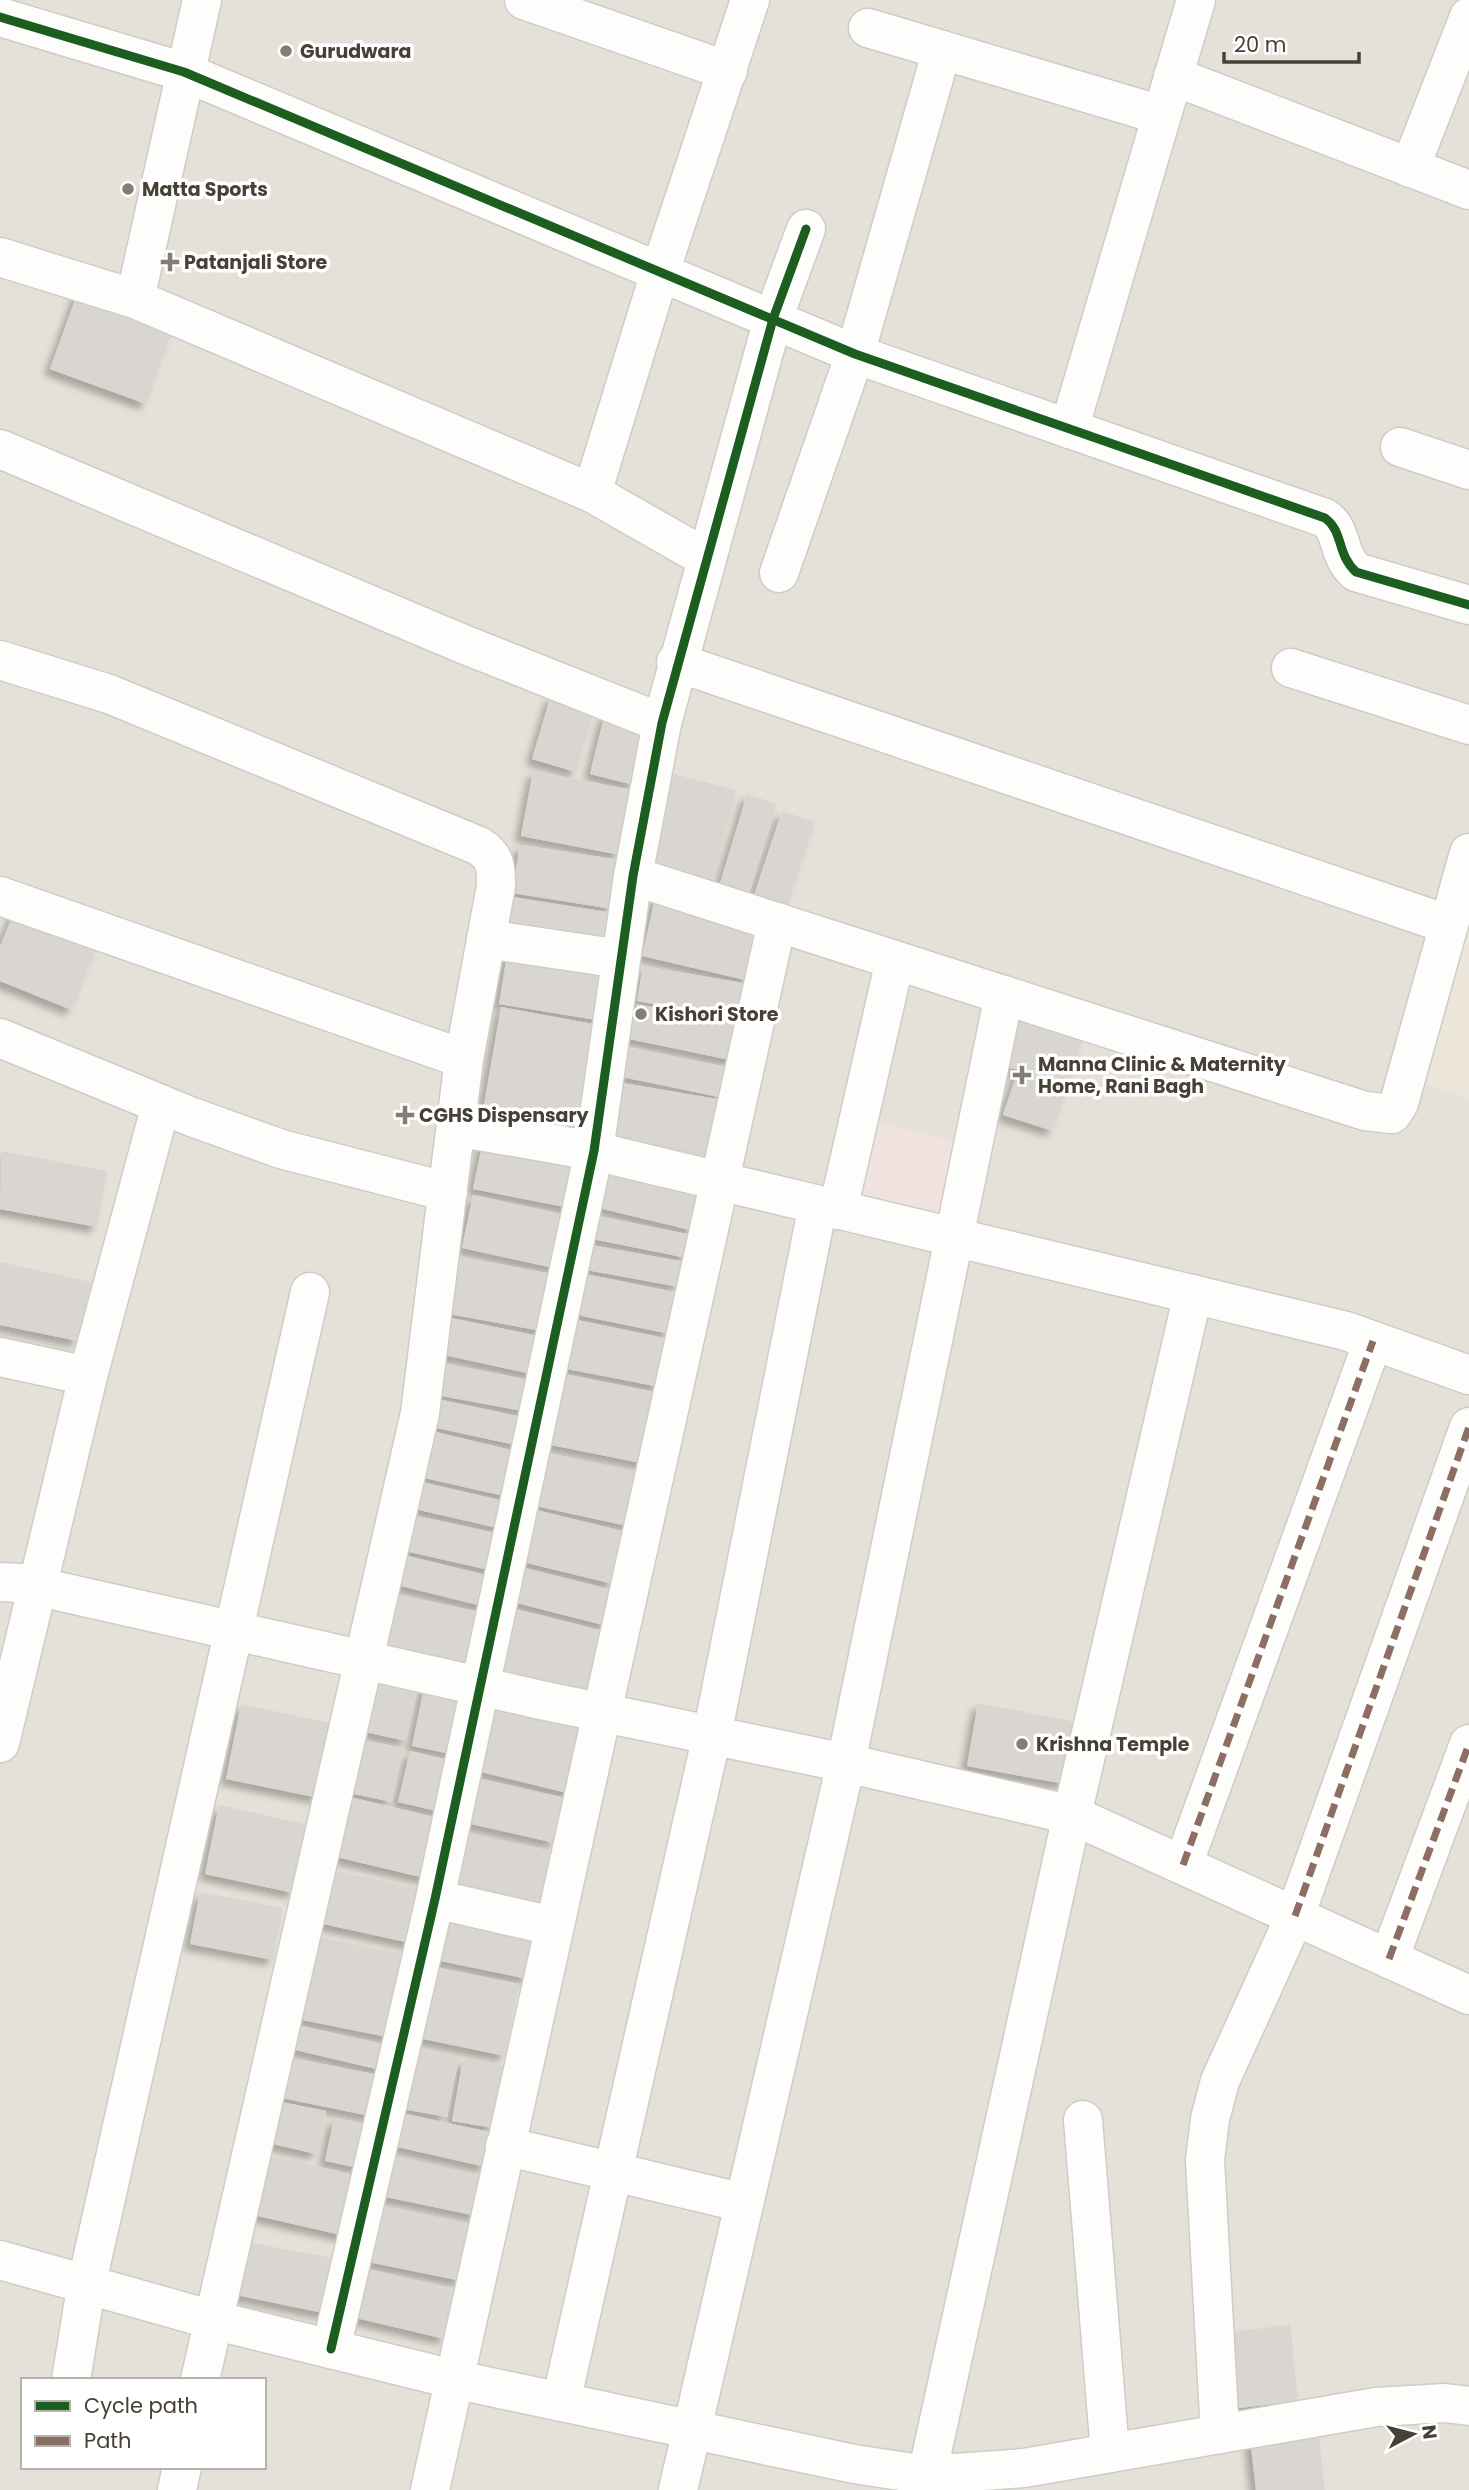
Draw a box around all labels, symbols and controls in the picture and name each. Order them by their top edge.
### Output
scale bar [1224,21,1359,65]
text: 20 m [1234,30,1287,59]
place label: Gurudwara [300,38,412,65]
marker: Gurudwara [278,43,294,59]
place label: Matta Sports [142,176,268,203]
marker: Matta Sports [120,181,136,197]
place label: Patanjali Store [184,249,328,276]
marker: Patanjali Store [162,254,178,270]
place label: Kishori Store [655,1001,779,1028]
marker: Kishori Store [633,1006,649,1022]
place label: Manna Clinic & Maternity Home, Rani Bagh [1038,1051,1287,1100]
marker: Manna Clinic & Maternity Home, Rani Bagh [1012,1065,1032,1085]
place label: CGHS Dispensary [419,1102,590,1129]
marker: CGHS Dispensary [397,1107,413,1123]
place label: Krishna Temple [1036,1731,1190,1758]
marker: Krishna Temple [1014,1736,1030,1752]
legend [21,2378,266,2469]
text: Cycle path [84,2391,198,2420]
north arrow [1378,2399,1448,2469]
text: N [1415,2423,1444,2441]
text: Path [84,2426,131,2455]

